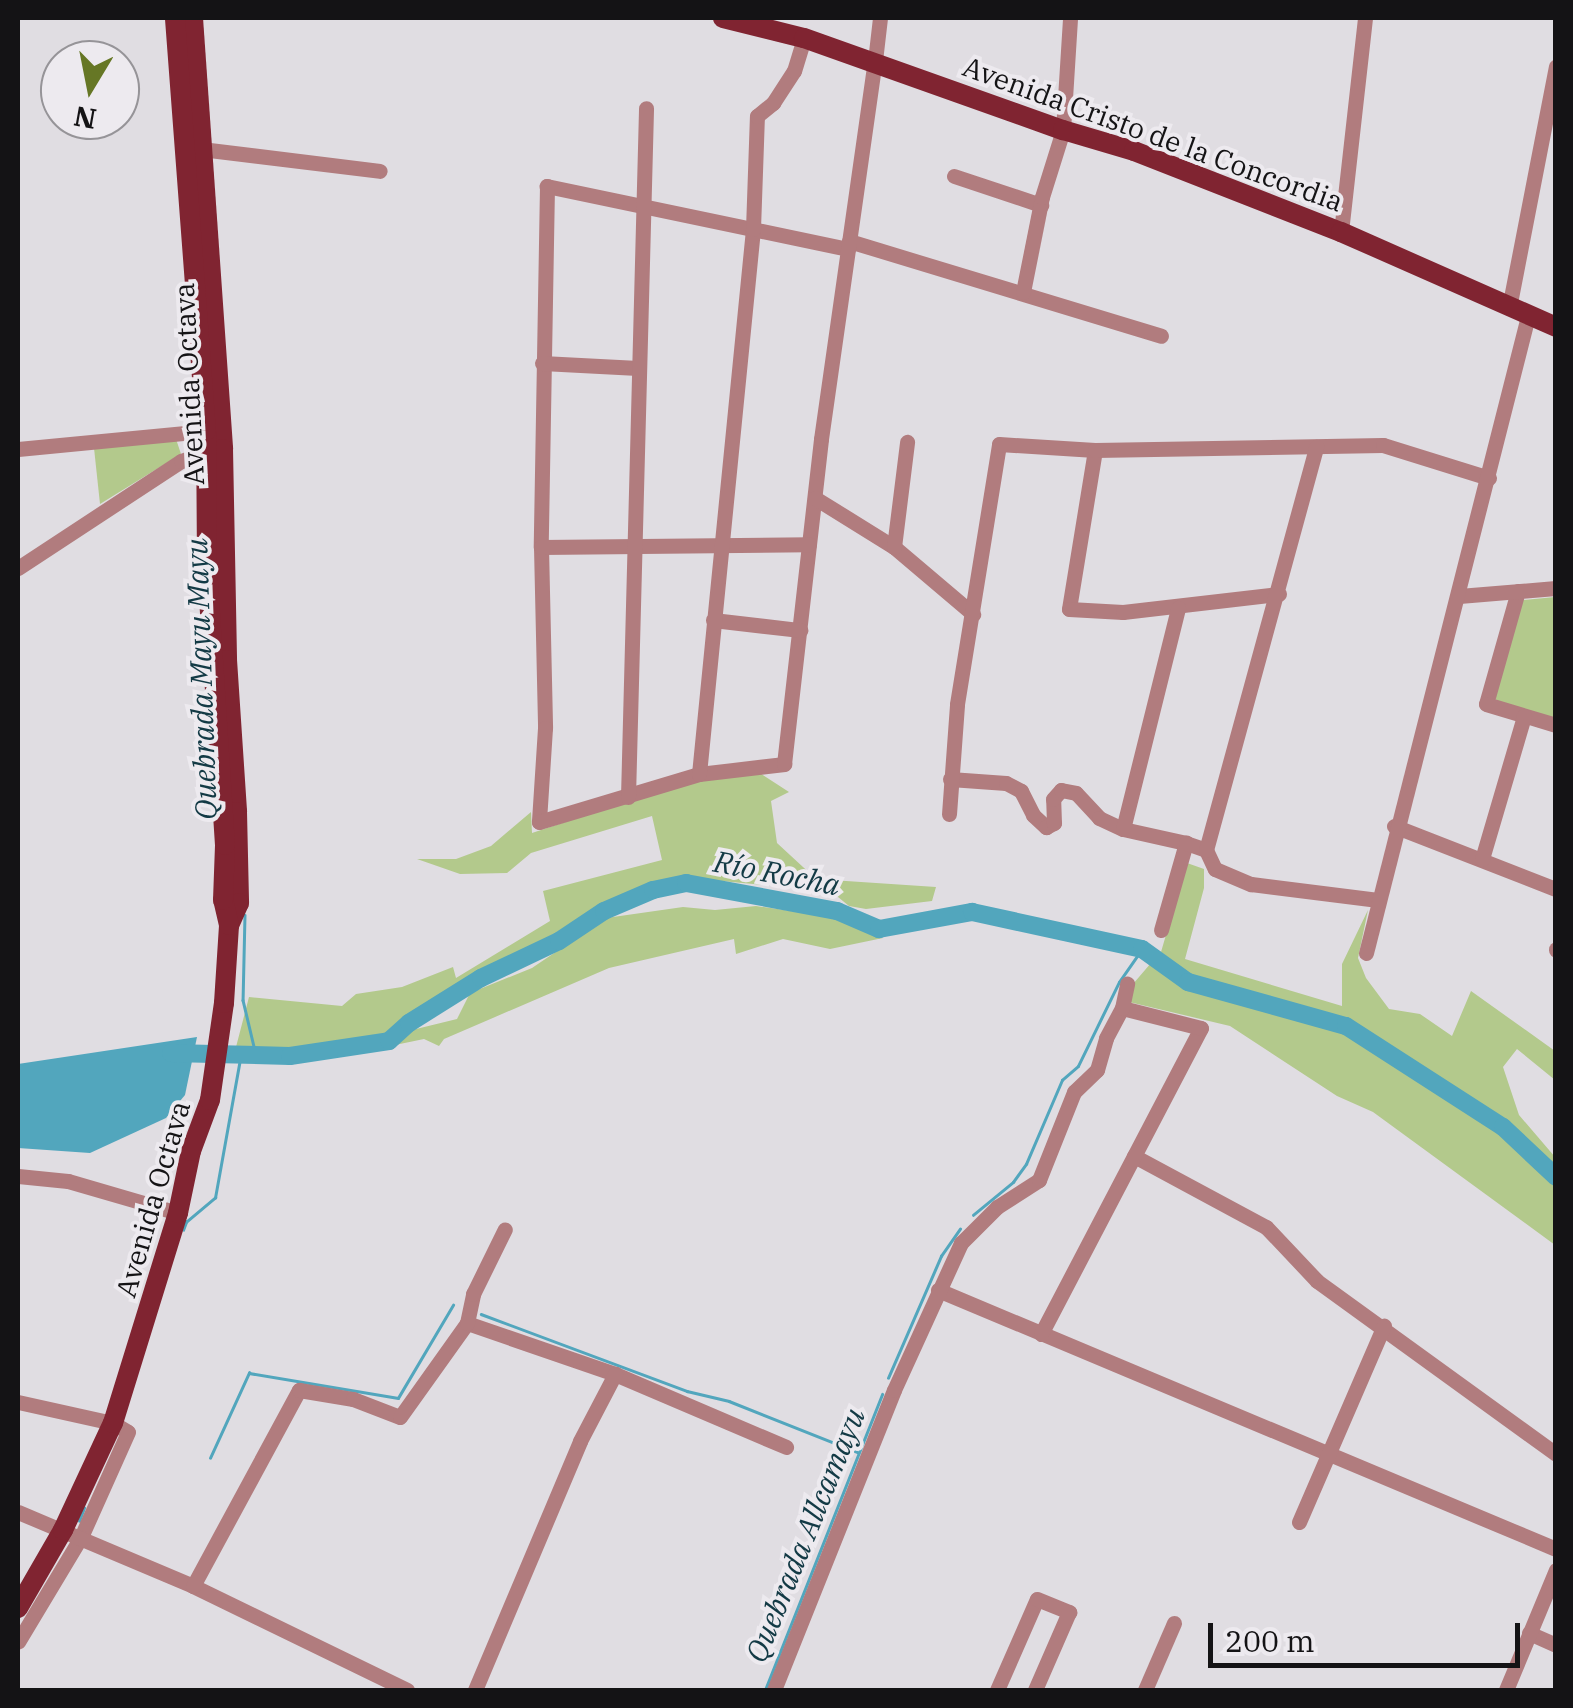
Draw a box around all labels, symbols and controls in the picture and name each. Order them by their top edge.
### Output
north arrow [40,40,140,140]
street label: Avenida Cristo de la Concordia [958,49,1348,219]
text: N [71,98,99,138]
street label: Avenida Octava [167,282,211,486]
water label: Quebrada Mayu Mayu [178,537,224,821]
water label: Río Rocha [711,843,843,903]
street label: Avenida Octava [109,1097,197,1301]
water label: Quebrada Allcamayu [738,1403,872,1667]
scale bar [1213,1603,1526,1665]
text: 200 m [1225,1621,1315,1660]

